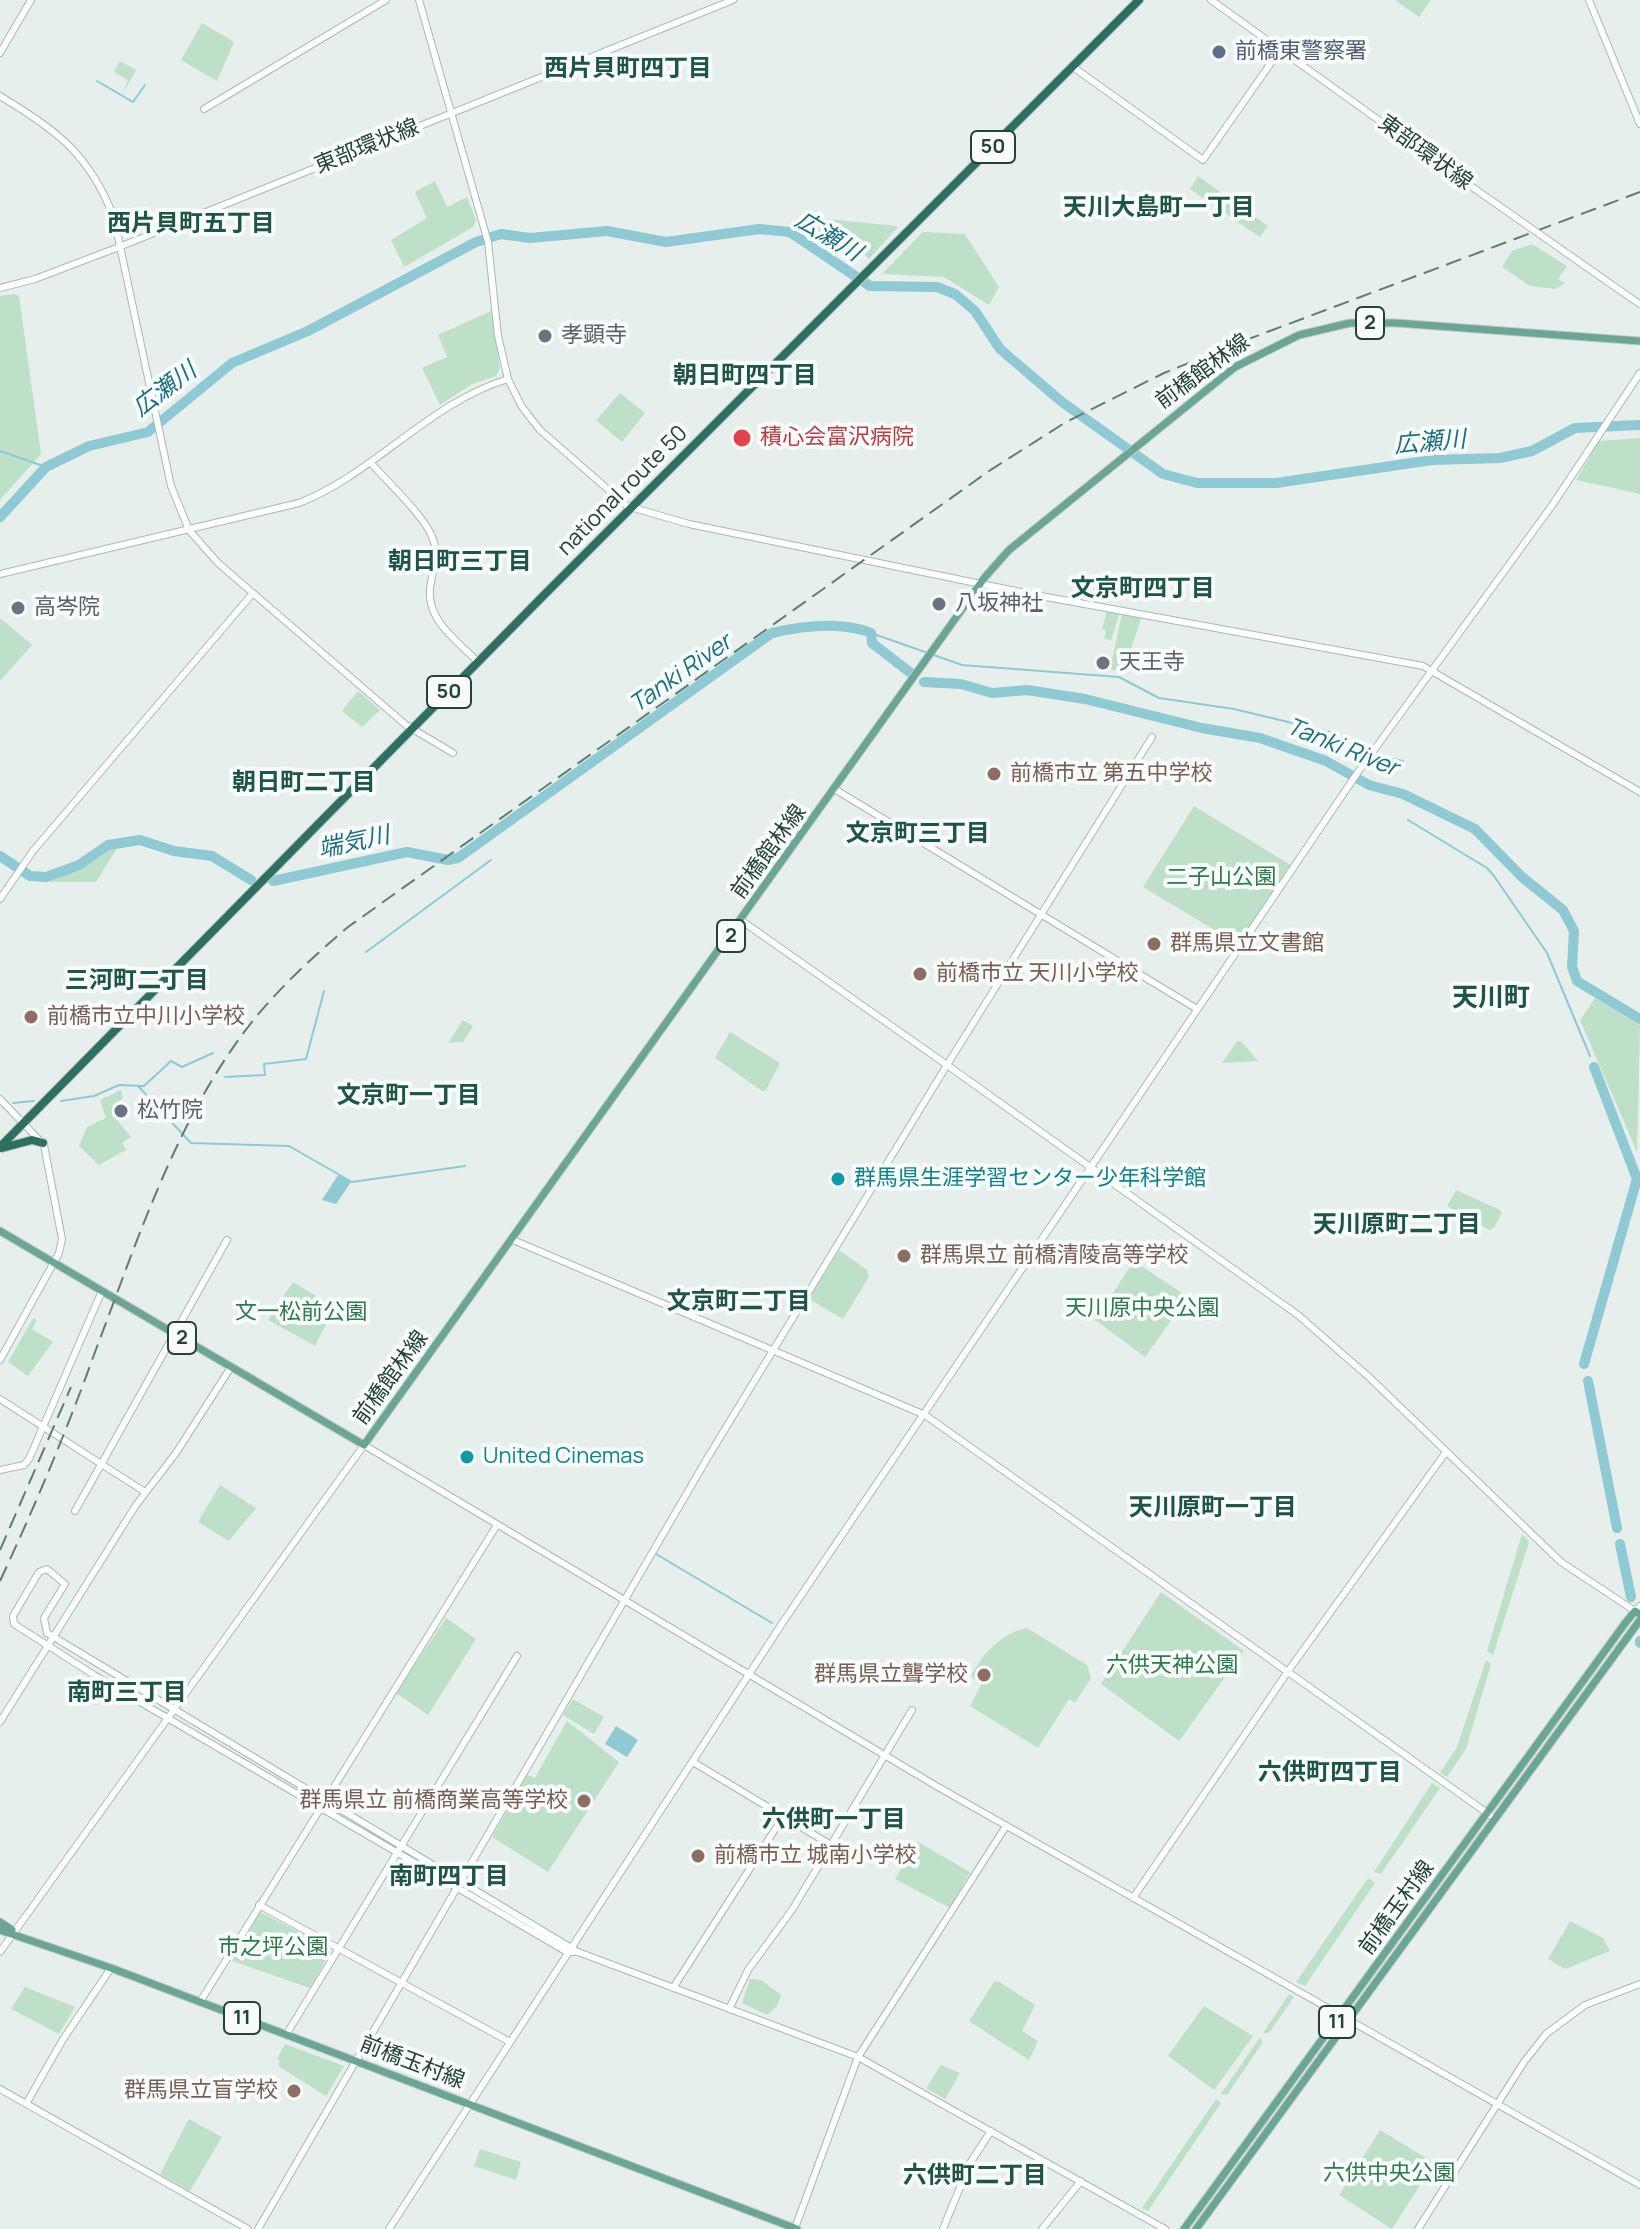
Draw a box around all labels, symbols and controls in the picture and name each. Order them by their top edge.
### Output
place label: 前橋東警察署 [1235,39,1367,65]
marker: 前橋東警察署 [1210,43,1228,61]
district label: 西片貝町四丁目 [544,55,712,83]
street label: 東部環状線 [1373,110,1477,196]
street label: 東部環状線 [311,114,423,180]
road number: 50 [971,131,1015,163]
district label: 天川大島町一丁目 [1063,194,1255,222]
water label: 広瀬川 [790,206,866,268]
district label: 西片貝町五丁目 [107,210,275,238]
road number: 2 [1356,307,1384,339]
place label: 孝顕寺 [561,323,627,349]
marker: 孝顕寺 [536,327,554,345]
street label: 前橋館林線 [1151,329,1255,415]
water label: 広瀬川 [128,357,202,423]
district label: 朝日町四丁目 [673,362,817,390]
street label: national route 50 [553,421,693,561]
place label: 積心会富沢病院 [760,425,914,451]
water label: 広瀬川 [1393,426,1467,460]
marker: 積心会富沢病院 [731,427,753,449]
district label: 朝日町三丁目 [388,548,532,576]
district label: 文京町四丁目 [1071,575,1215,603]
place label: 八坂神社 [955,591,1043,617]
place label: 高岑院 [34,595,100,621]
marker: 八坂神社 [930,595,948,613]
marker: 高岑院 [9,599,27,617]
water label: Tanki River [625,628,737,720]
place label: 天王寺 [1119,650,1185,676]
marker: 天王寺 [1094,654,1112,672]
road number: 50 [427,676,471,708]
water label: Tanki River [1282,713,1402,783]
place label: 前橋市立 第五中学校 [1010,761,1212,787]
marker: 前橋市立 第五中学校 [985,765,1003,783]
district label: 朝日町二丁目 [232,769,376,797]
street label: 前橋館林線 [726,800,812,904]
district label: 文京町三丁目 [846,820,990,848]
water label: 端気川 [316,821,392,865]
park label: 二子山公園 [1166,865,1276,891]
road number: 2 [717,920,745,952]
place label: 群馬県立文書館 [1170,931,1324,957]
marker: 群馬県立文書館 [1145,935,1163,953]
place label: 前橋市立 天川小学校 [936,961,1138,987]
marker: 前橋市立 天川小学校 [911,965,929,983]
district label: 三河町二丁目 [65,967,209,995]
district label: 天川町 [1452,983,1530,1015]
place label: 前橋市立中川小学校 [47,1004,245,1030]
marker: 前橋市立中川小学校 [22,1008,40,1026]
district label: 文京町一丁目 [337,1082,481,1110]
place label: 松竹院 [137,1098,203,1124]
marker: 松竹院 [112,1102,130,1120]
place label: 群馬県生涯学習センター少年科学館 [854,1166,1206,1192]
marker: 群馬県生涯学習センター少年科学館 [829,1170,847,1188]
district label: 天川原町二丁目 [1313,1211,1481,1239]
place label: 群馬県立 前橋清陵高等学校 [920,1243,1188,1269]
marker: 群馬県立 前橋清陵高等学校 [895,1247,913,1265]
district label: 文京町二丁目 [667,1288,811,1316]
park label: 天川原中央公園 [1065,1296,1219,1322]
park label: 文一松前公園 [235,1300,367,1326]
road number: 2 [168,1322,196,1354]
street label: 前橋館林線 [348,1326,434,1430]
place label: United Cinemas [483,1444,644,1470]
marker: United Cinemas [458,1448,476,1466]
district label: 天川原町一丁目 [1129,1494,1297,1522]
park label: 六供天神公園 [1106,1653,1238,1679]
place label: 群馬県立聾学校 [814,1662,968,1688]
marker: 群馬県立聾学校 [975,1666,993,1684]
district label: 南町三丁目 [67,1679,187,1707]
district label: 六供町四丁目 [1258,1759,1402,1787]
place label: 群馬県立 前橋商業高等学校 [300,1788,568,1814]
marker: 群馬県立 前橋商業高等学校 [575,1792,593,1810]
district label: 六供町一丁目 [762,1806,906,1834]
place label: 前橋市立 城南小学校 [714,1843,916,1869]
marker: 前橋市立 城南小学校 [689,1847,707,1865]
street label: 前橋玉村線 [1354,1856,1440,1960]
district label: 南町四丁目 [389,1863,509,1891]
park label: 市之坪公園 [218,1935,328,1961]
road number: 11 [224,2002,260,2034]
road number: 11 [1319,2006,1355,2038]
street label: 前橋玉村線 [356,2031,468,2095]
place label: 群馬県立盲学校 [124,2078,278,2104]
marker: 群馬県立盲学校 [285,2082,303,2100]
park label: 六供中央公園 [1323,2161,1455,2187]
district label: 六供町二丁目 [903,2162,1047,2190]

